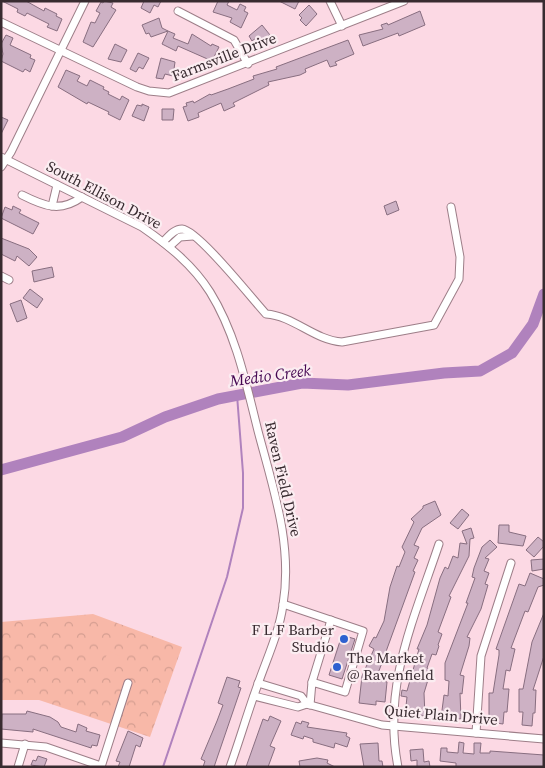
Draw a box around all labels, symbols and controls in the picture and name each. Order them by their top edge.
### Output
street label: Farmsville Drive [169,27,279,86]
street label: South Ellison Drive [43,155,166,234]
water label: Medio Creek [227,358,312,392]
street label: Raven Field Drive [260,419,307,539]
place label: F L F Barber Studio [251,619,335,657]
marker: F L F Barber Studio [338,633,350,645]
place label: The Market @ Ravenfield [347,647,434,685]
marker: The Market @ Ravenfield [331,661,343,673]
street label: Quiet Plain Drive [383,699,499,730]

